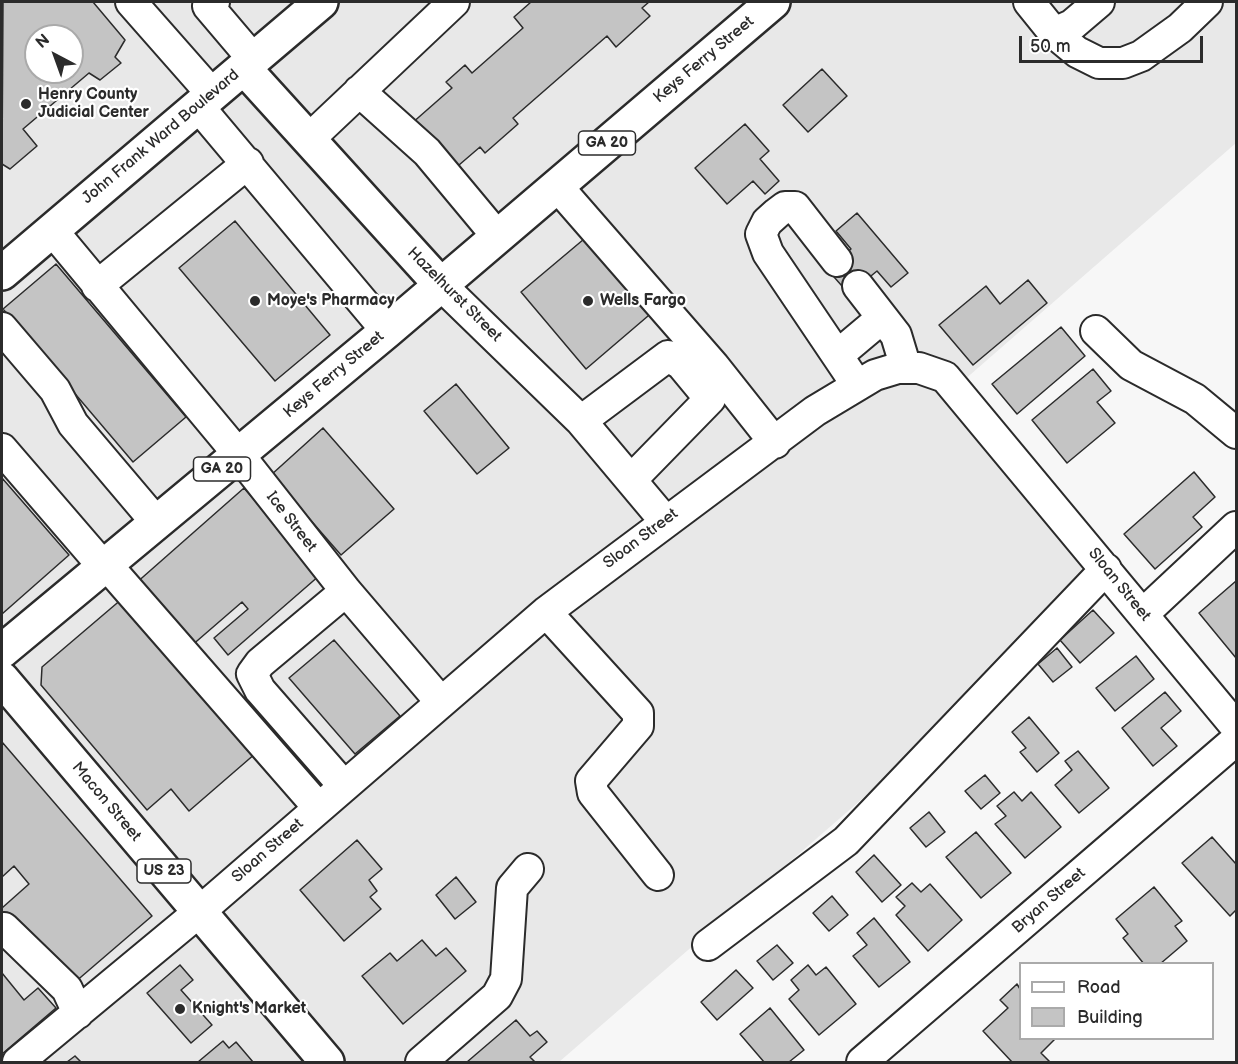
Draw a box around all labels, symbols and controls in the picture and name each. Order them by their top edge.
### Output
street label: Keys Ferry Street [650,12,758,108]
north arrow [24,24,84,84]
scale bar [1022,24,1206,62]
text: N [32,30,54,53]
text: 50 m [1030,36,1071,57]
street label: John Frank Ward Boulevard [79,66,243,208]
place label: Henry County Judicial Center [38,85,149,123]
marker: Henry County Judicial Center [19,97,33,111]
road number: GA 20 [578,131,636,155]
street label: Hazelhurst Street [403,244,505,346]
place label: Moye's Pharmacy [267,291,395,311]
place label: Wells Fargo [600,291,686,311]
marker: Moye's Pharmacy [248,294,262,308]
marker: Wells Fargo [581,294,595,308]
street label: Keys Ferry Street [280,327,388,423]
road number: GA 20 [194,457,250,481]
street label: Ice Street [262,488,320,556]
street label: Sloan Street [600,505,682,573]
street label: Sloan Street [1084,545,1154,625]
street label: Macon Street [67,758,145,846]
street label: Sloan Street [228,815,308,887]
road number: US 23 [137,859,191,883]
street label: Bryan Street [1008,864,1090,938]
legend [1019,962,1214,1040]
text: Road [1077,977,1121,998]
place label: Knight's Market [192,999,306,1019]
marker: Knight's Market [173,1002,187,1016]
text: Building [1077,1007,1143,1028]

